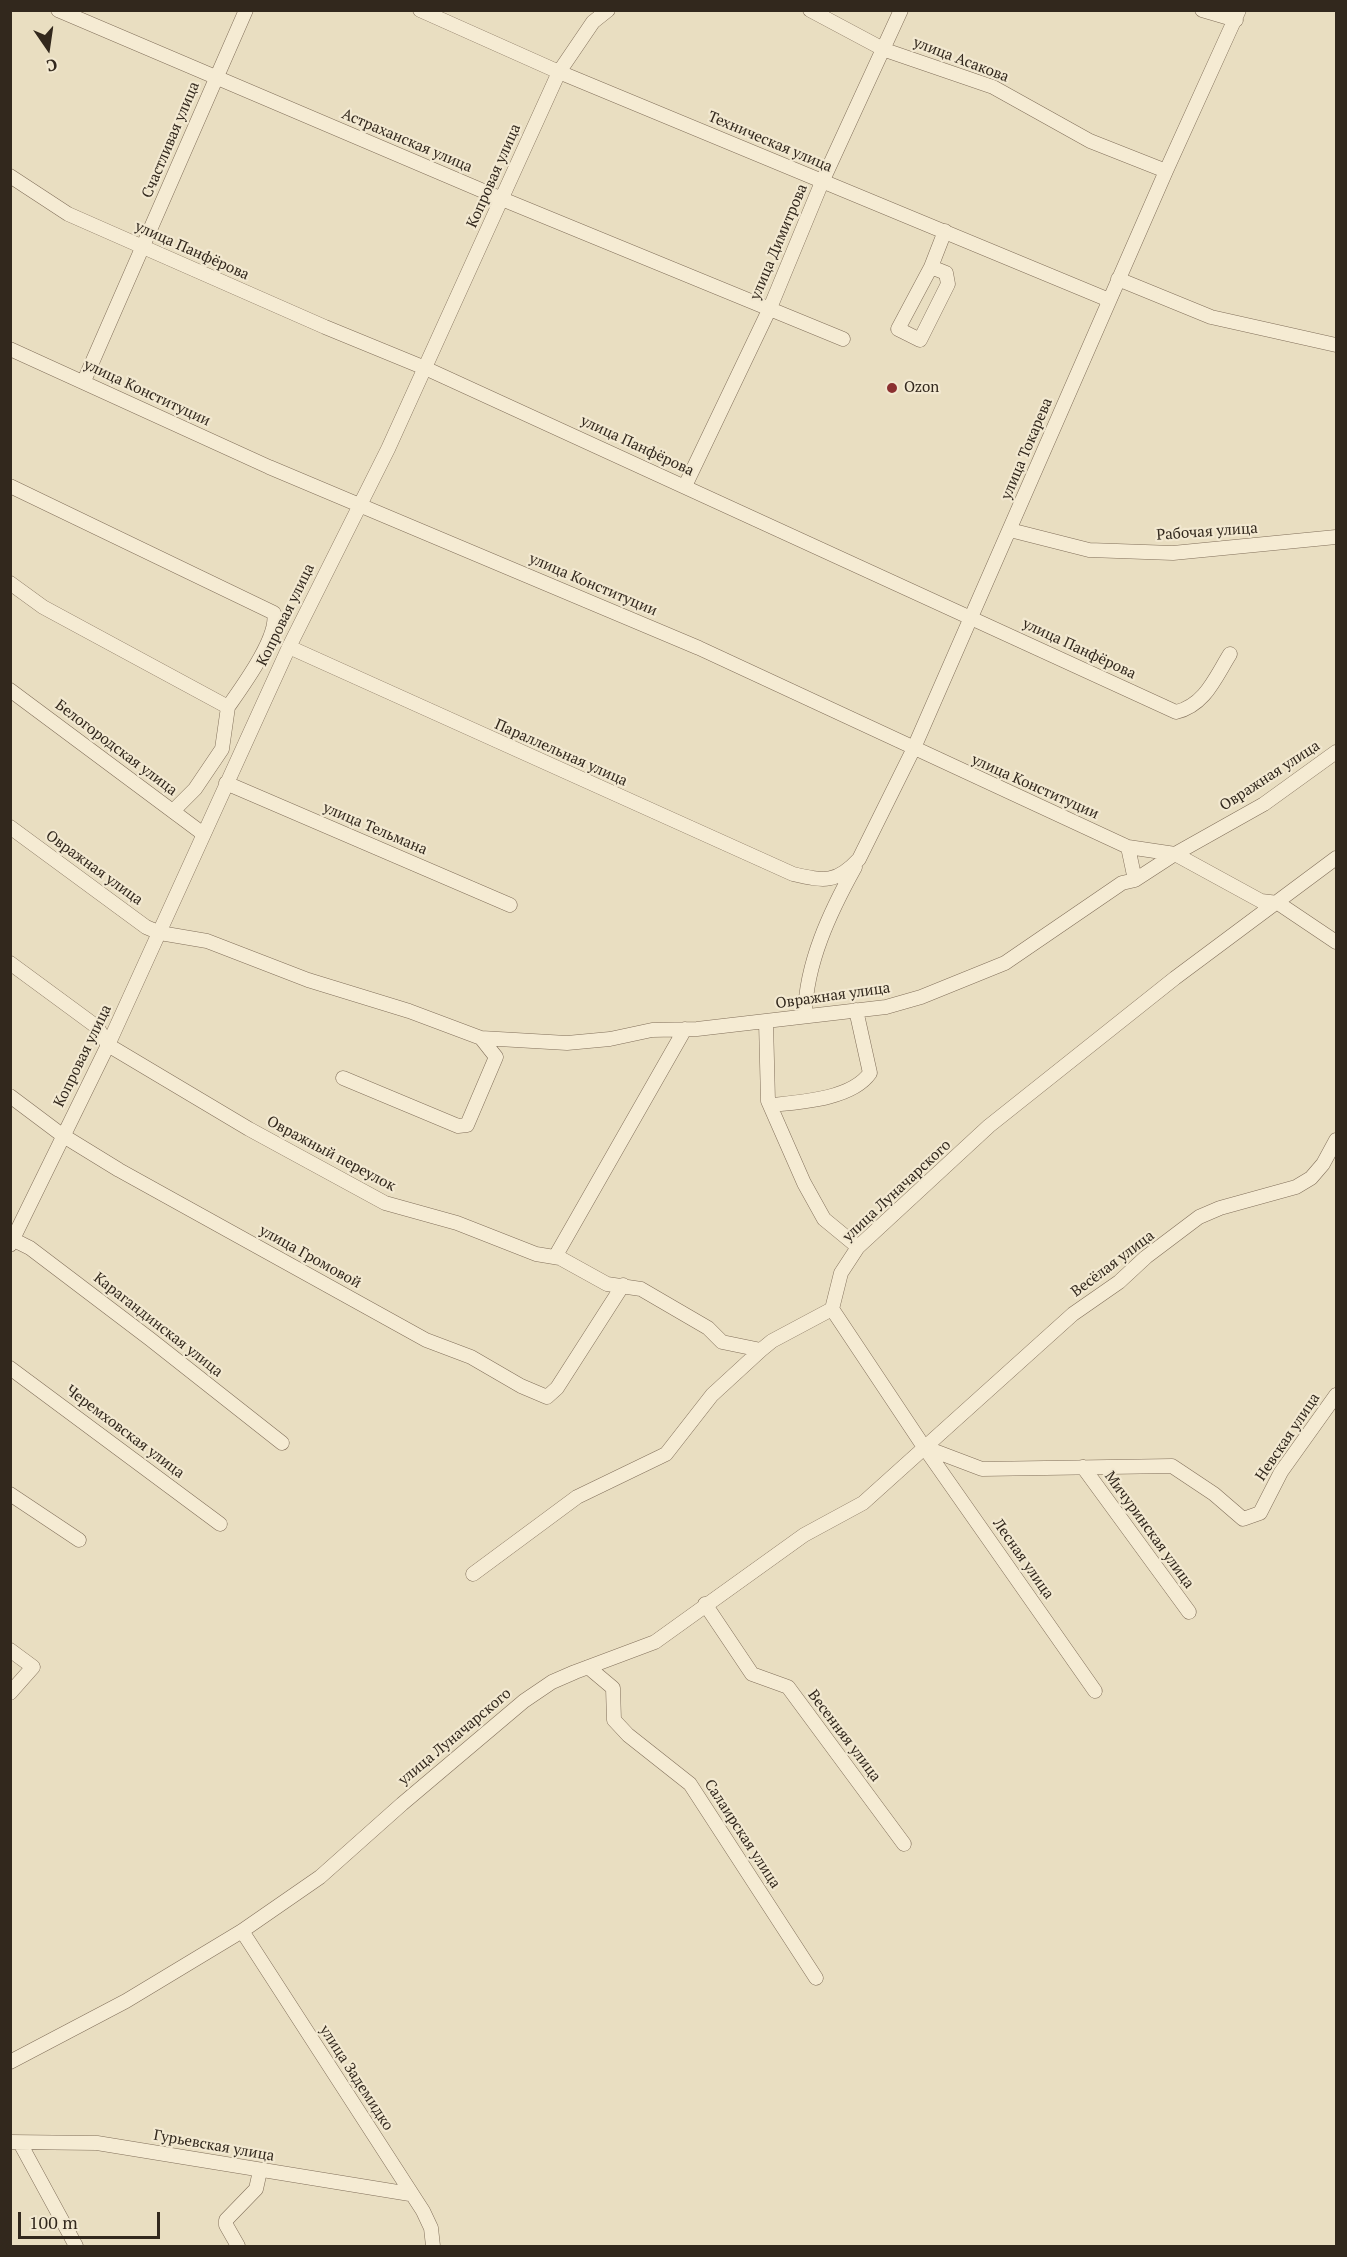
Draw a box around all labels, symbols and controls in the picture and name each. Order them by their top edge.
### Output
north arrow [18,18,78,78]
street label: улица Асакова [911,34,1011,86]
text: С [44,54,60,77]
street label: Счастливая улица [138,79,204,201]
street label: Астраханская улица [339,105,475,177]
street label: Техническая улица [705,108,835,176]
street label: Копровая улица [463,121,525,231]
street label: улица Димитрова [746,181,812,303]
street label: улица Панфёрова [132,218,252,284]
street label: улица Конституции [81,356,213,430]
place label: Ozon [904,379,939,397]
marker: Ozon [885,381,899,395]
street label: улица Токарева [997,395,1057,503]
street label: улица Панфёрова [577,412,697,480]
street label: Рабочая улица [1156,519,1258,545]
street label: улица Конституции [526,550,660,620]
street label: Копровая улица [253,561,319,669]
street label: улица Панфёрова [1019,615,1139,683]
street label: Белогородская улица [51,696,181,800]
street label: Параллельная улица [492,716,630,790]
street label: Овражная улица [1217,737,1323,815]
street label: улица Конституции [968,751,1102,823]
street label: улица Тельмана [320,799,430,859]
street label: Овражная улица [42,827,146,909]
street label: Овражная улица [775,979,891,1013]
street label: Копровая улица [50,1002,116,1110]
street label: Овражный переулок [263,1112,399,1196]
street label: улица Луначарского [839,1136,955,1246]
street label: улица Громовой [256,1222,364,1292]
street label: Весёлая улица [1068,1227,1158,1301]
street label: Карагандинская улица [90,1269,226,1381]
street label: Черемховская улица [62,1382,188,1482]
street label: Невская улица [1252,1390,1324,1484]
street label: Мичуринская улица [1100,1468,1198,1592]
street label: Лесная улица [989,1515,1057,1603]
street label: улица Луначарского [395,1685,515,1789]
street label: Весенняя улица [804,1687,884,1785]
street label: Салаирская улица [700,1776,784,1892]
street label: улица Задемидко [315,2022,397,2134]
street label: Гурьевская улица [152,2127,276,2165]
scale bar [21,2200,164,2238]
text: 100 m [29,2210,78,2234]

